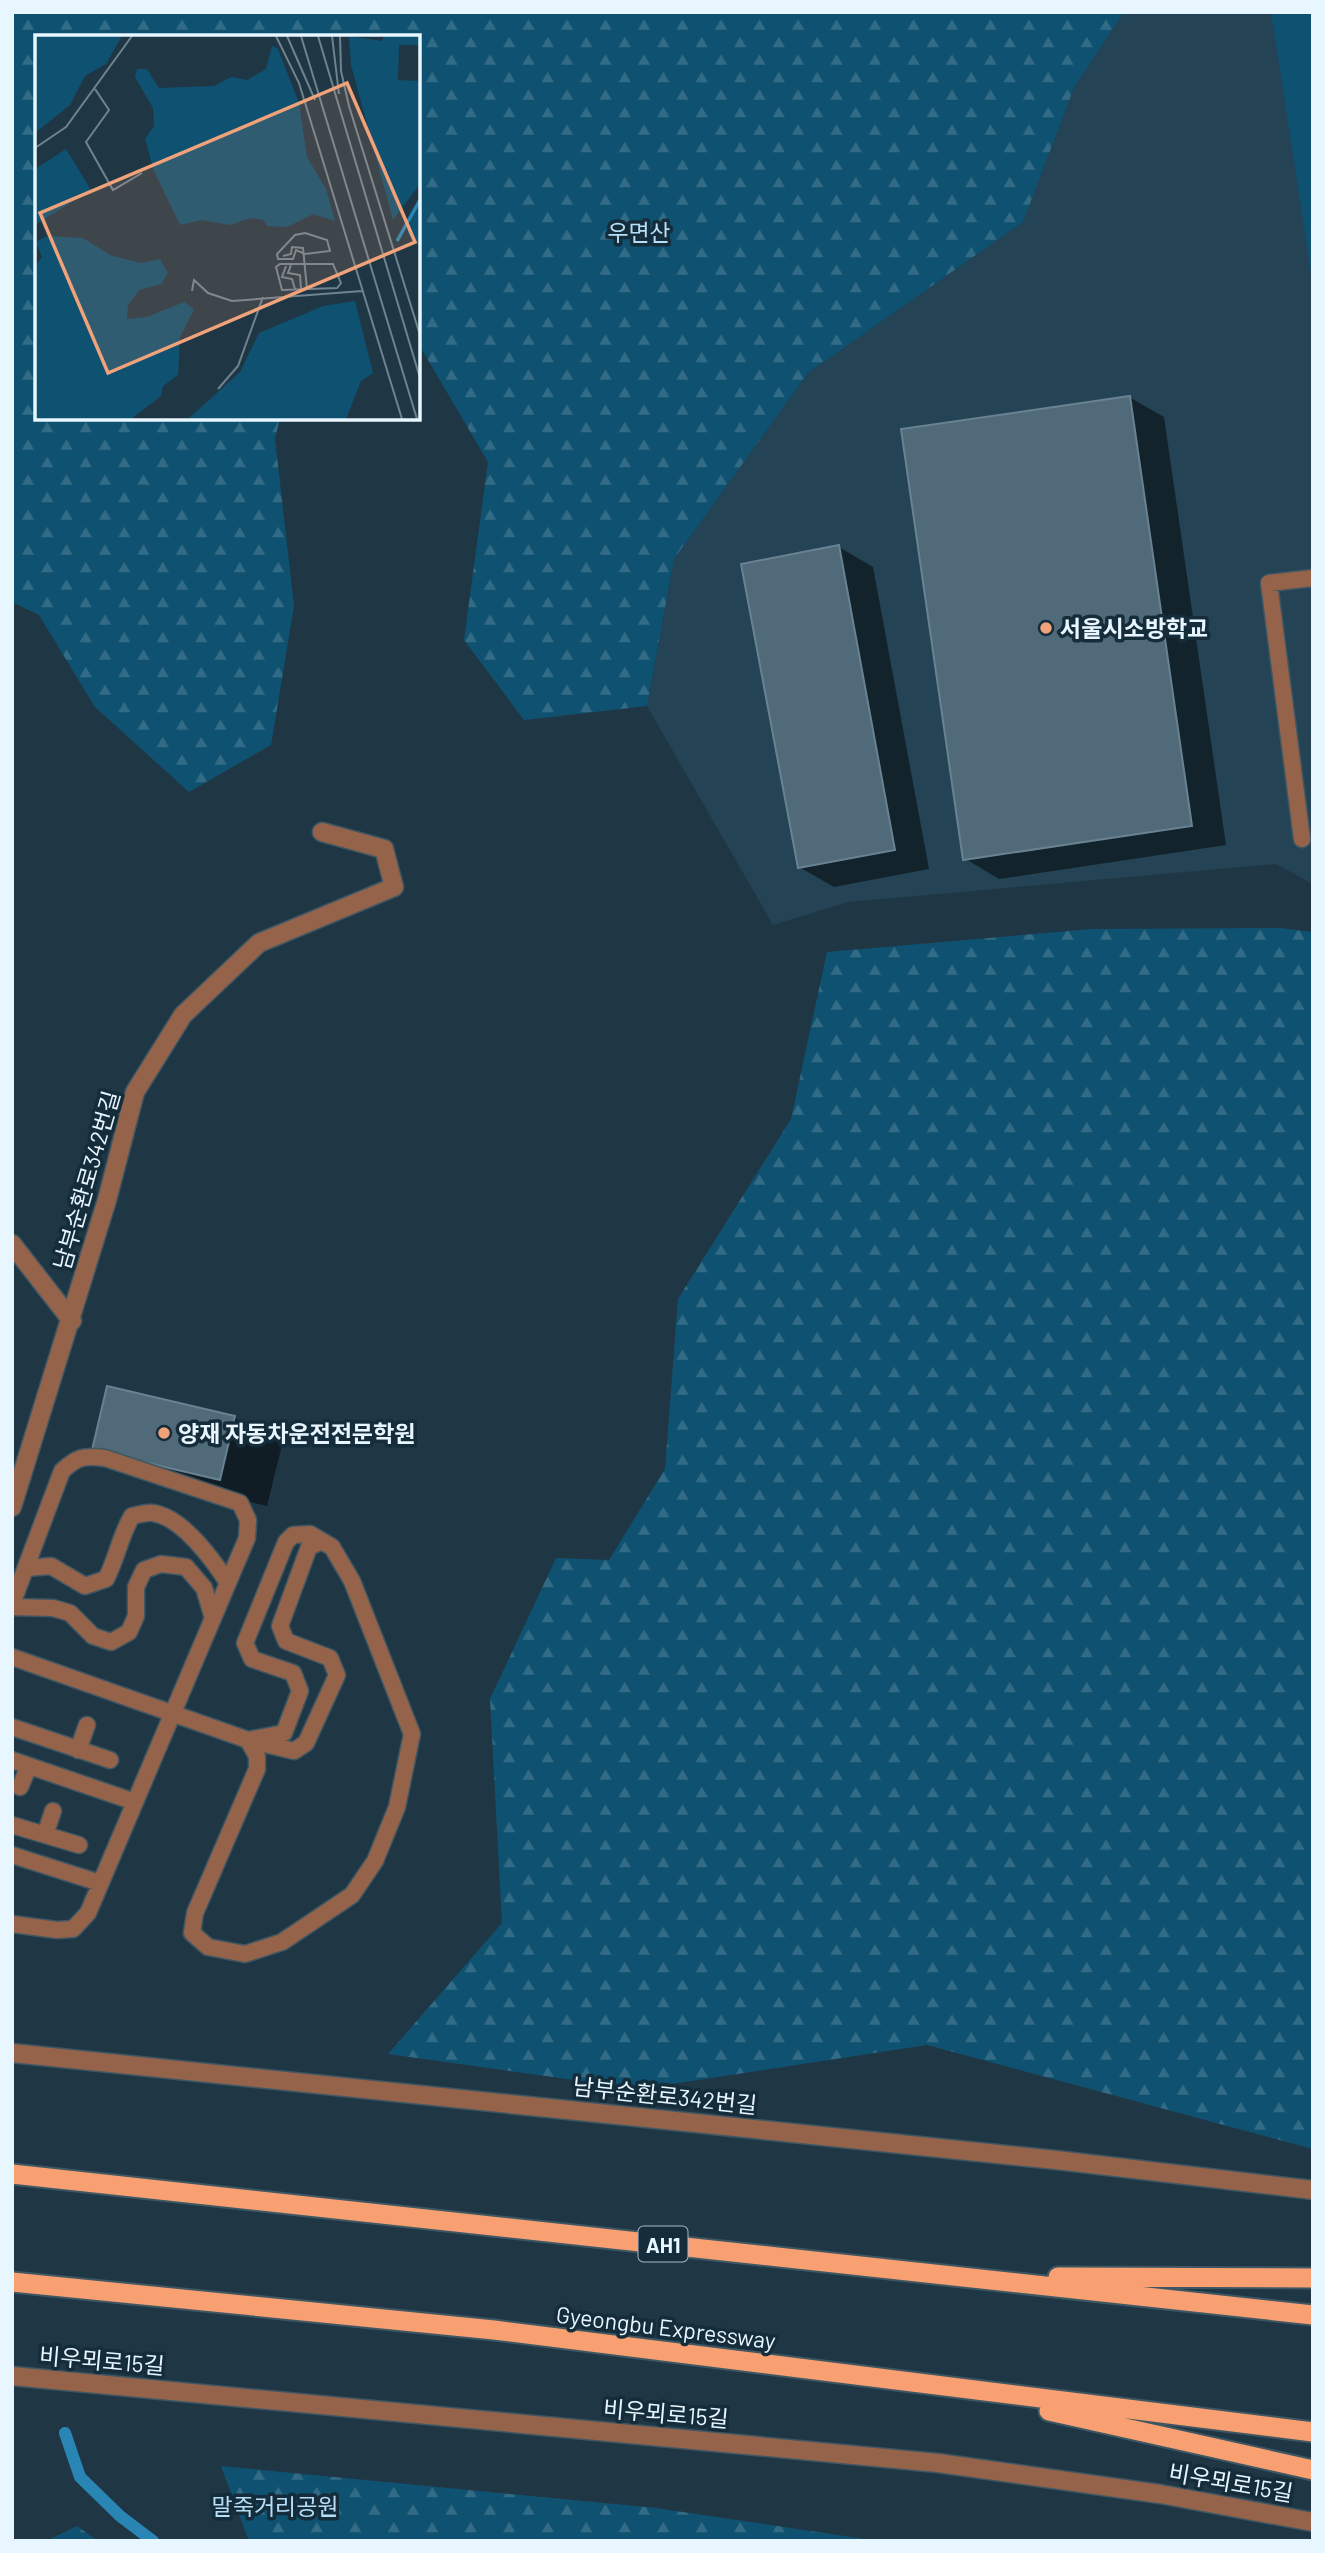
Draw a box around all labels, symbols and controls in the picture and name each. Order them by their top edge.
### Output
inset map [35,35,420,420]
park label: 우면산 [607,218,671,246]
place label: 서울시소방학교 [1060,614,1208,642]
marker: 서울시소방학교 [1038,620,1054,636]
street label: 남부순환로342번길 [47,1087,125,1273]
place label: 양재 자동차운전전문학원 [178,1419,415,1447]
marker: 양재 자동차운전전문학원 [156,1425,172,1441]
street label: 남부순환로342번길 [572,2071,758,2119]
road number: AH1 [638,2226,688,2262]
street label: Gyeongbu Expressway [555,2300,778,2354]
street label: 비우뫼로15길 [38,2341,166,2379]
street label: 비우뫼로15길 [602,2394,730,2432]
street label: 비우뫼로15길 [1167,2457,1295,2507]
park label: 말죽거리공원 [212,2492,338,2520]

